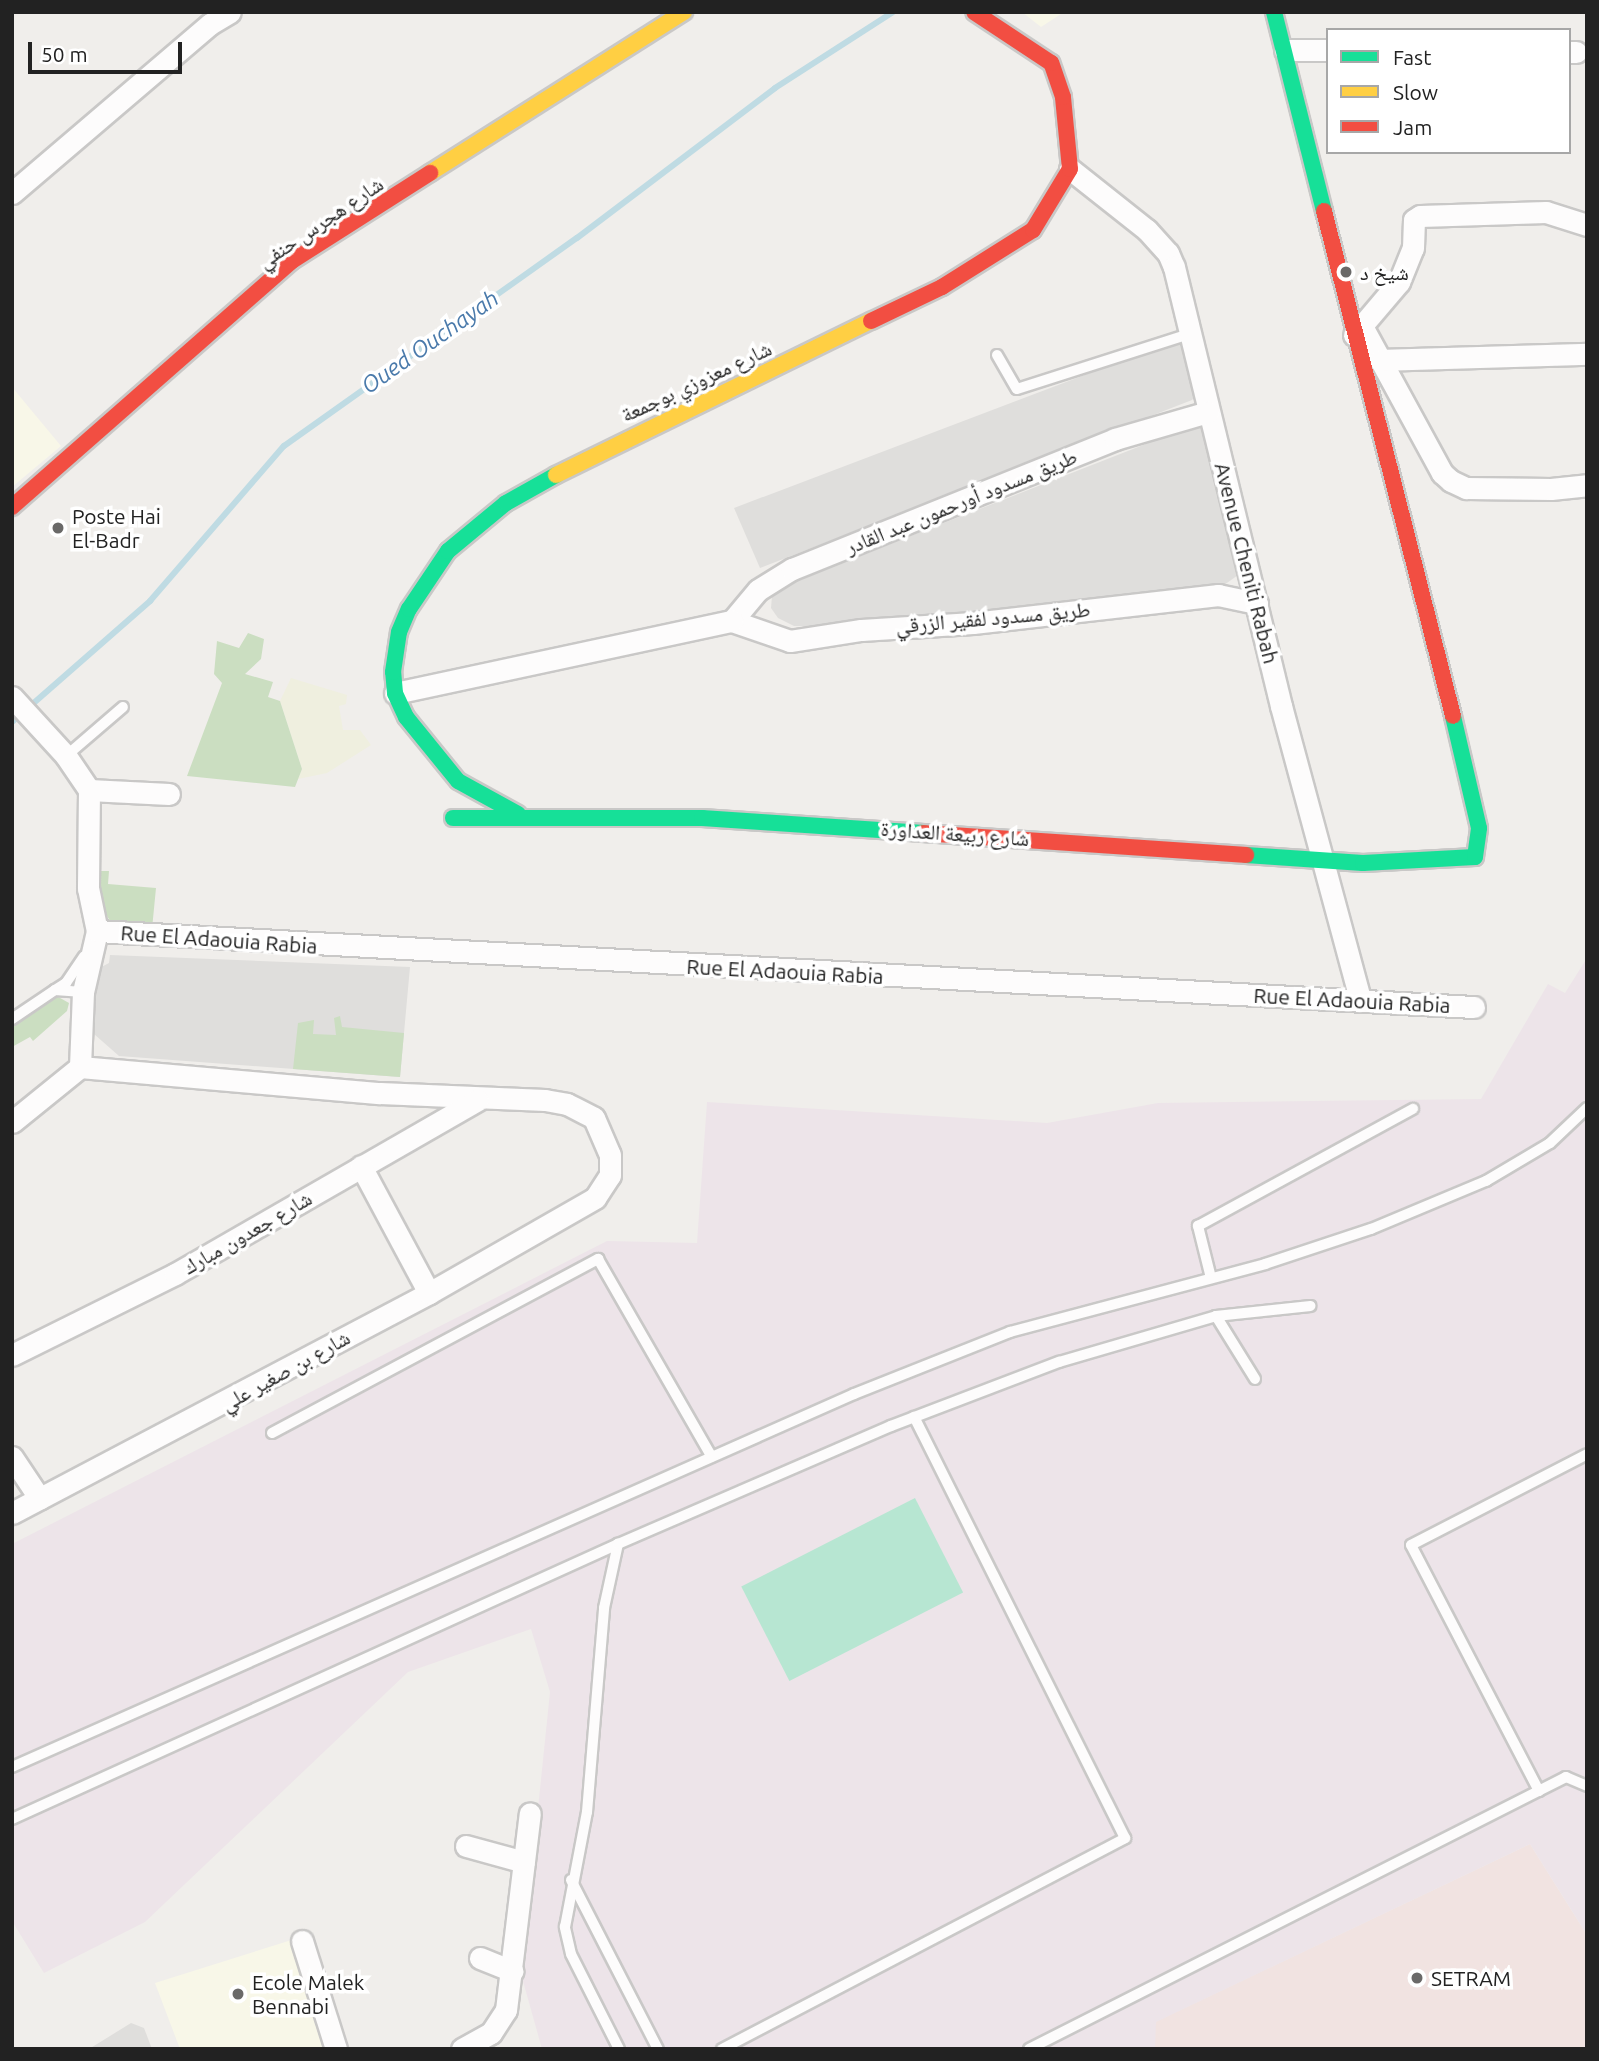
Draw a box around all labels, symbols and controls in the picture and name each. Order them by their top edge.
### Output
scale bar [32,28,186,72]
legend [1326,28,1571,154]
text: 50 m [41,42,88,66]
text: Fast [1393,45,1431,69]
text: Slow [1393,80,1438,104]
text: Jam [1393,115,1432,139]
street label: شارع هجرس حنفي [252,171,388,273]
place label: شيخ د [1360,259,1409,285]
marker: شيخ د [1338,264,1354,280]
water label: Oued Ouchayah [356,284,504,400]
street label: شارع معزوزي بوجمعة [617,335,775,427]
street label: طريق مسدود أورحمون عبد القادر [841,443,1081,559]
street label: Avenue Cheniti Rabah [1210,460,1284,666]
place label: Poste Hai El-Badr [72,503,161,553]
marker: Poste Hai El-Badr [50,520,66,536]
street label: طريق مسدود لفقير الزرقي [895,596,1091,638]
street label: شارع ربيعة العداورة [880,815,1030,851]
street label: Rue El Adaouia Rabia [120,920,318,958]
street label: Rue El Adaouia Rabia [686,953,884,989]
street label: Rue El Adaouia Rabia [1253,982,1451,1018]
street label: شارع جعدون مبارك [178,1185,316,1279]
street label: شارع بن صغير علي [216,1324,354,1416]
place label: SETRAM [1431,1965,1511,1991]
place label: Ecole Malek Bennabi [252,1969,364,2019]
marker: SETRAM [1409,1970,1425,1986]
marker: Ecole Malek Bennabi [230,1986,246,2002]

